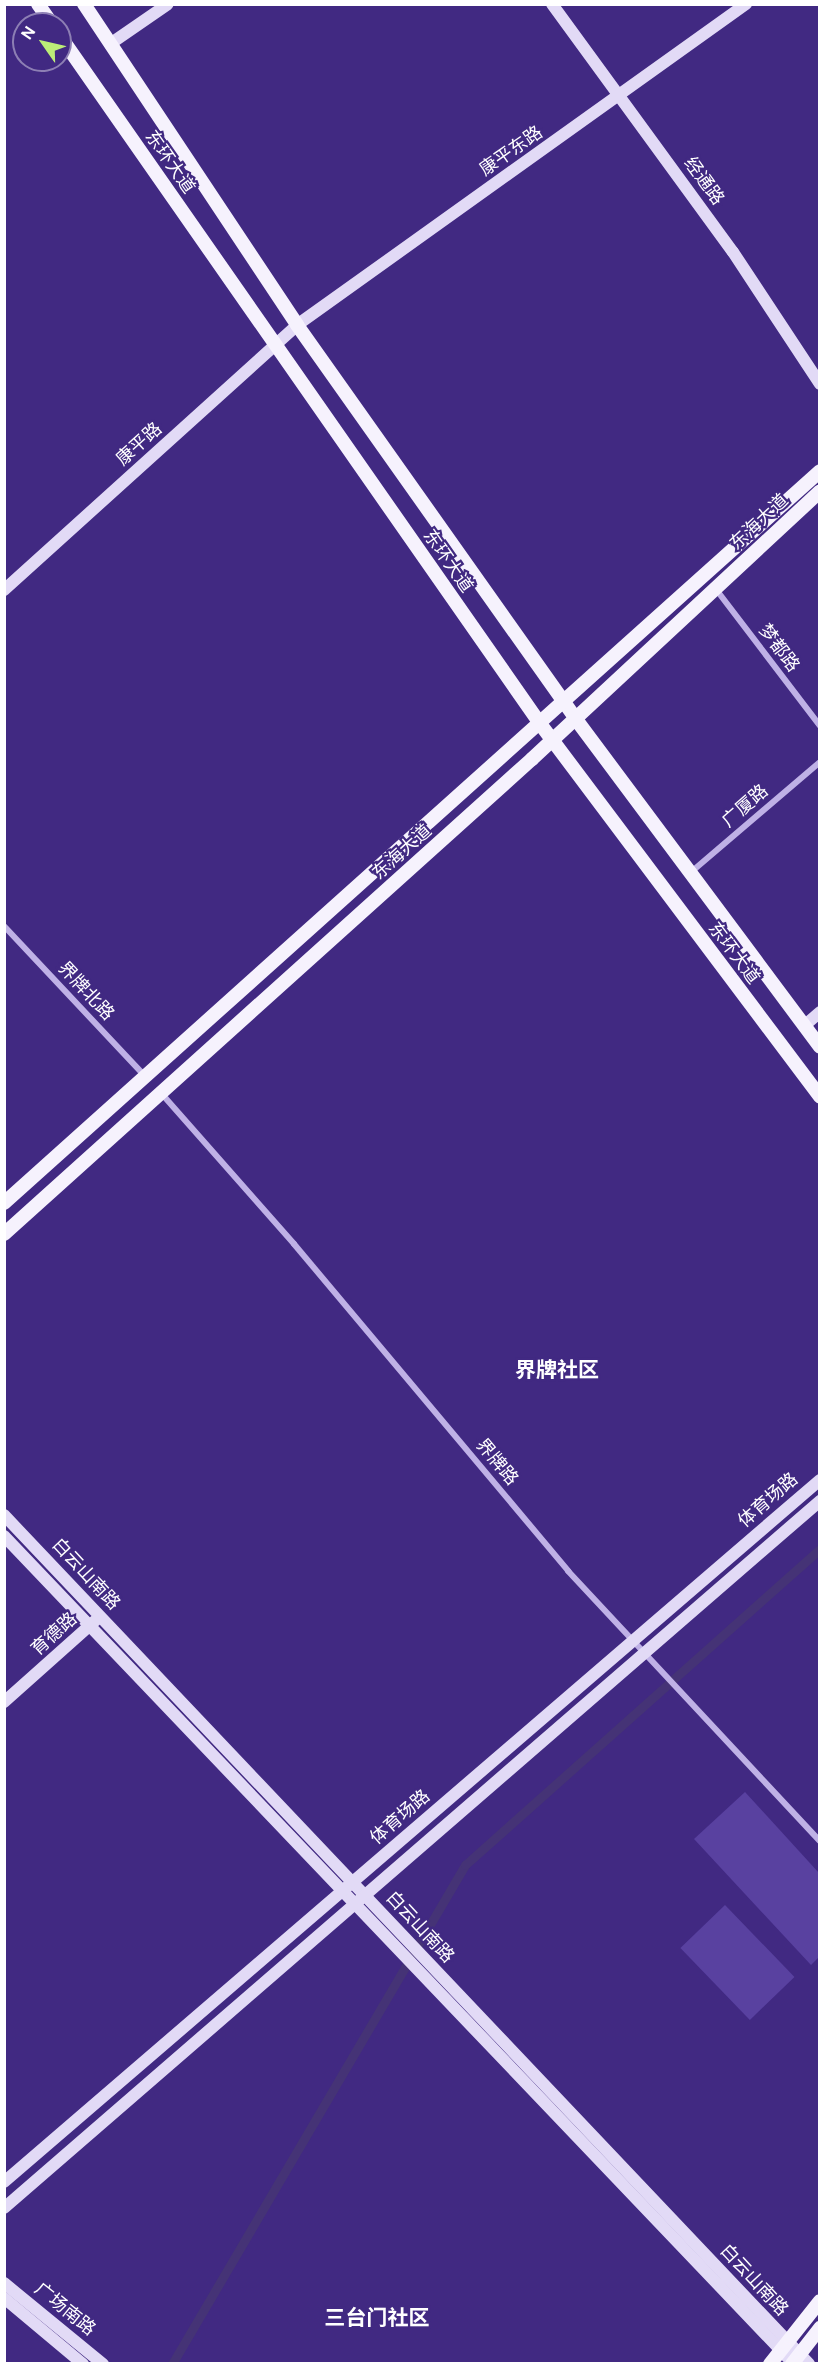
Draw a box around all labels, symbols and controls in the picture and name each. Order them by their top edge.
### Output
north arrow [12,12,72,72]
text: N [16,22,40,43]
street label: 康平东路 [475,122,547,180]
street label: 东环大道 [141,126,199,198]
street label: 经通路 [679,153,729,209]
street label: 康平路 [112,418,166,470]
street label: 东海大道 [725,490,793,554]
street label: 东环大道 [419,525,477,597]
street label: 梦都路 [754,620,804,676]
street label: 广厦路 [718,780,772,832]
street label: 东海大道 [368,820,436,884]
street label: 东环大道 [704,918,764,988]
street label: 界牌北路 [54,957,118,1025]
district label: 界牌社区 [515,1357,599,1383]
street label: 界牌路 [471,1434,523,1490]
street label: 体育场路 [734,1468,802,1532]
street label: 白云山南路 [47,1534,125,1614]
street label: 育德路 [27,1608,81,1660]
street label: 体育场路 [366,1785,434,1849]
street label: 白云山南路 [381,1887,459,1967]
street label: 白云山南路 [715,2240,793,2320]
street label: 广场南路 [30,2278,100,2340]
district label: 三台门社区 [325,2305,429,2331]

